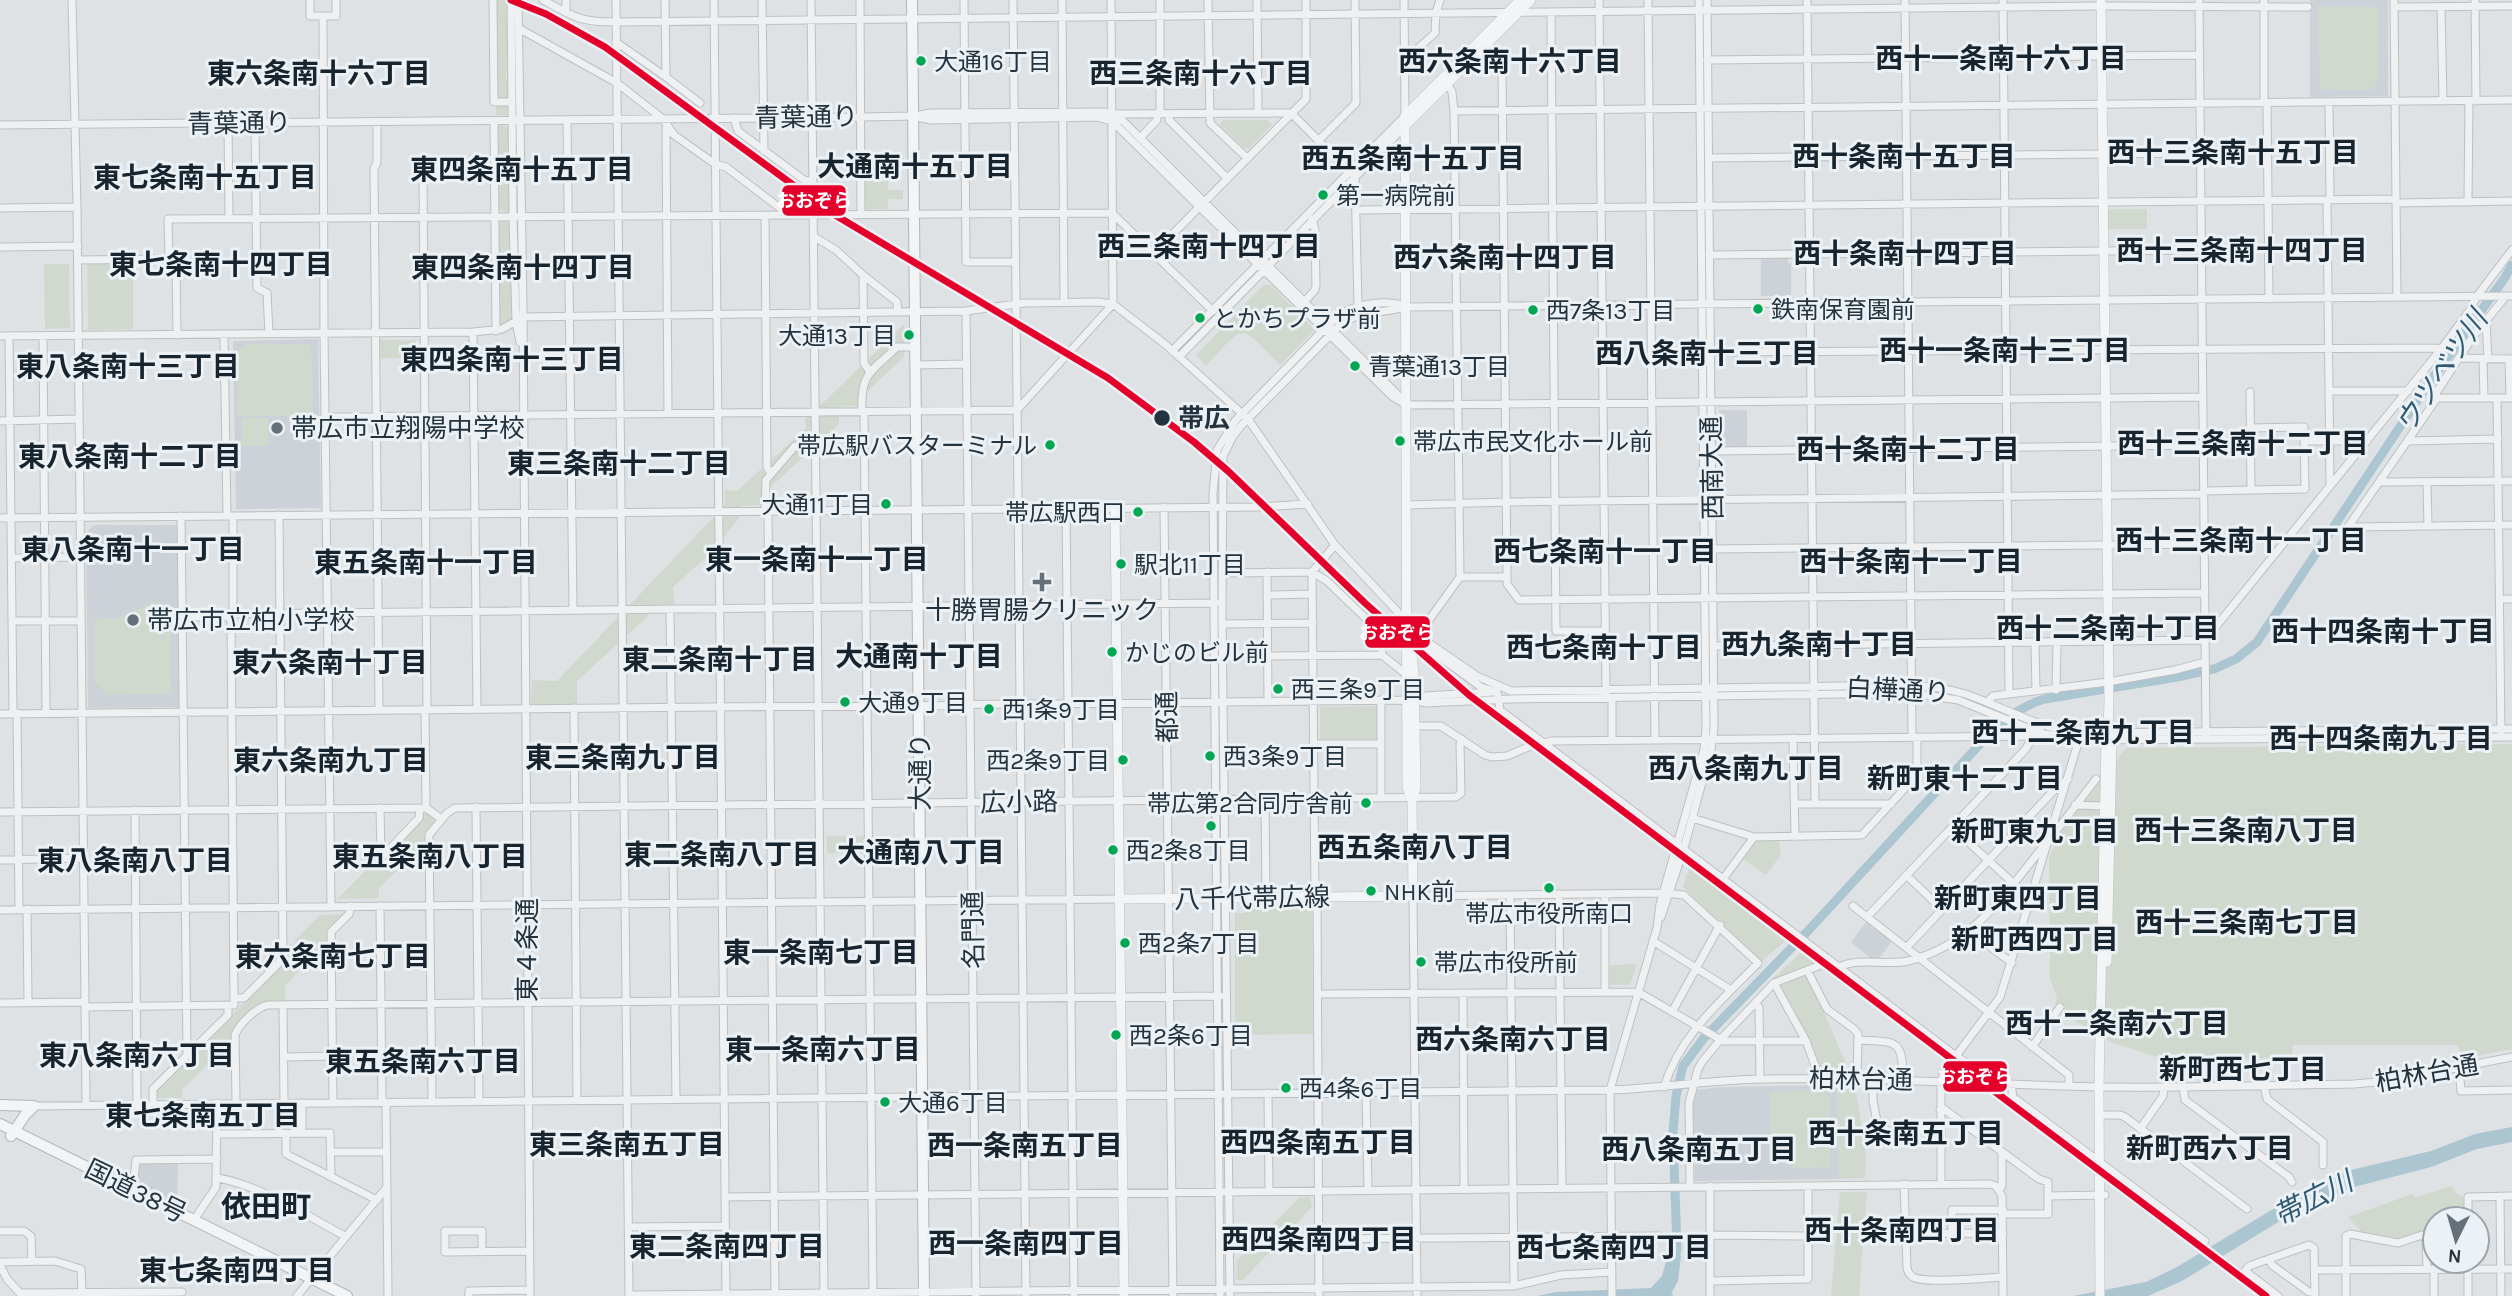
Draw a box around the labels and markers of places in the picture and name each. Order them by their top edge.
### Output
place label: 大通16丁目 [934,48,1052,76]
marker: 大通16丁目 [914,54,928,68]
place label: 第一病院前 [1336,182,1456,210]
marker: 第一病院前 [1316,188,1330,202]
place label: 鉄南保育園前 [1771,296,1915,324]
place label: 西7条13丁目 [1546,297,1675,325]
marker: 鉄南保育園前 [1751,302,1765,316]
marker: 西7条13丁目 [1526,303,1540,317]
place label: とかちプラザ前 [1213,305,1381,333]
marker: とかちプラザ前 [1193,311,1207,325]
place label: 大通13丁目 [778,322,896,350]
marker: 大通13丁目 [902,328,916,342]
place label: 青葉通13丁目 [1368,353,1510,381]
marker: 青葉通13丁目 [1348,359,1362,373]
place label: 帯広 [1178,403,1230,434]
marker: 帯広 [1152,408,1172,428]
place label: 帯広市立翔陽中学校 [291,413,525,444]
marker: 帯広市立翔陽中学校 [269,420,285,436]
place label: 帯広市民文化ホール前 [1413,428,1653,456]
place label: 帯広駅バスターミナル [797,432,1037,460]
marker: 帯広市民文化ホール前 [1393,434,1407,448]
marker: 帯広駅バスターミナル [1043,438,1057,452]
place label: 大通11丁目 [761,491,873,519]
marker: 大通11丁目 [879,497,893,511]
place label: 帯広駅西口 [1005,499,1125,527]
marker: 帯広駅西口 [1131,505,1145,519]
place label: 駅北11丁目 [1134,551,1246,579]
marker: 駅北11丁目 [1114,557,1128,571]
marker: 十勝胃腸クリニック [1032,572,1052,592]
place label: 十勝胃腸クリニック [925,595,1159,626]
place label: 帯広市立柏小学校 [147,605,355,636]
marker: 帯広市立柏小学校 [125,612,141,628]
place label: かじのビル前 [1125,639,1269,667]
marker: かじのビル前 [1105,645,1119,659]
place label: 西三条9丁目 [1291,676,1425,704]
marker: 西三条9丁目 [1271,682,1285,696]
place label: 大通9丁目 [858,689,968,717]
marker: 大通9丁目 [838,695,852,709]
place label: 西1条9丁目 [1002,696,1120,724]
marker: 西1条9丁目 [982,702,996,716]
place label: 西3条9丁目 [1223,743,1347,771]
place label: 西2条9丁目 [986,747,1110,775]
marker: 西3条9丁目 [1203,749,1217,763]
marker: 西2条9丁目 [1116,753,1130,767]
place label: 帯広第2合同庁舎前 [1147,790,1353,818]
marker: 帯広第2合同庁舎前 [1359,796,1373,810]
unlabelled marker [1204,819,1218,833]
place label: 西2条8丁目 [1126,837,1251,865]
marker: 西2条8丁目 [1106,843,1120,857]
place label: NHK前 [1384,878,1455,906]
marker: 帯広市役所南口 [1542,881,1556,895]
marker: NHK前 [1364,884,1378,898]
place label: 帯広市役所南口 [1465,900,1633,928]
place label: 西2条7丁目 [1138,930,1259,958]
marker: 西2条7丁目 [1118,936,1132,950]
place label: 帯広市役所前 [1434,949,1578,977]
marker: 帯広市役所前 [1414,955,1428,969]
place label: 西2条6丁目 [1129,1022,1253,1050]
marker: 西2条6丁目 [1109,1028,1123,1042]
place label: 西4条6丁目 [1299,1075,1422,1103]
marker: 西4条6丁目 [1279,1081,1293,1095]
place label: 大通6丁目 [898,1089,1008,1117]
marker: 大通6丁目 [878,1095,892,1109]

